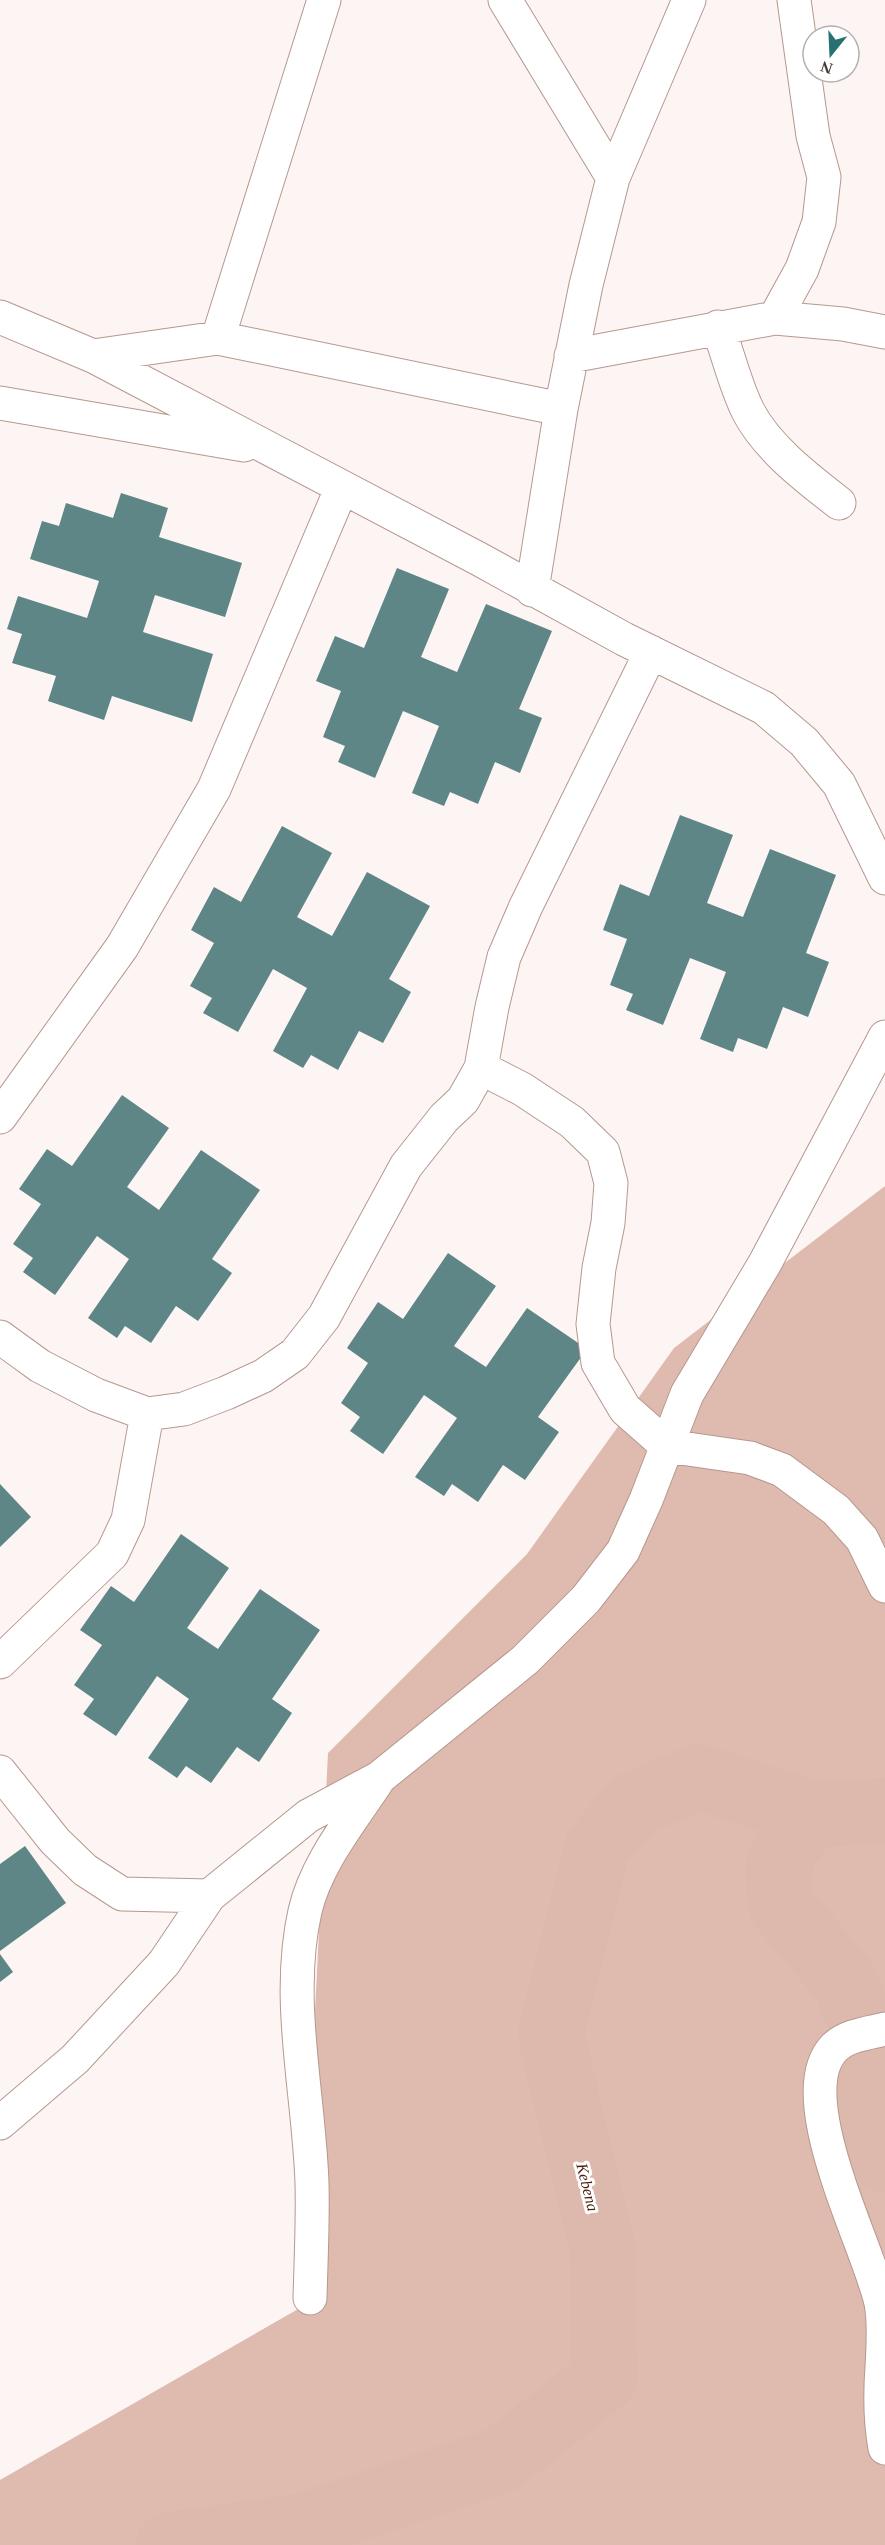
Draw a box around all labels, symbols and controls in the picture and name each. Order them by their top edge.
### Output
north arrow [801,24,861,84]
text: N [818,58,835,78]
water label: Kebena [573,2160,602,2213]

